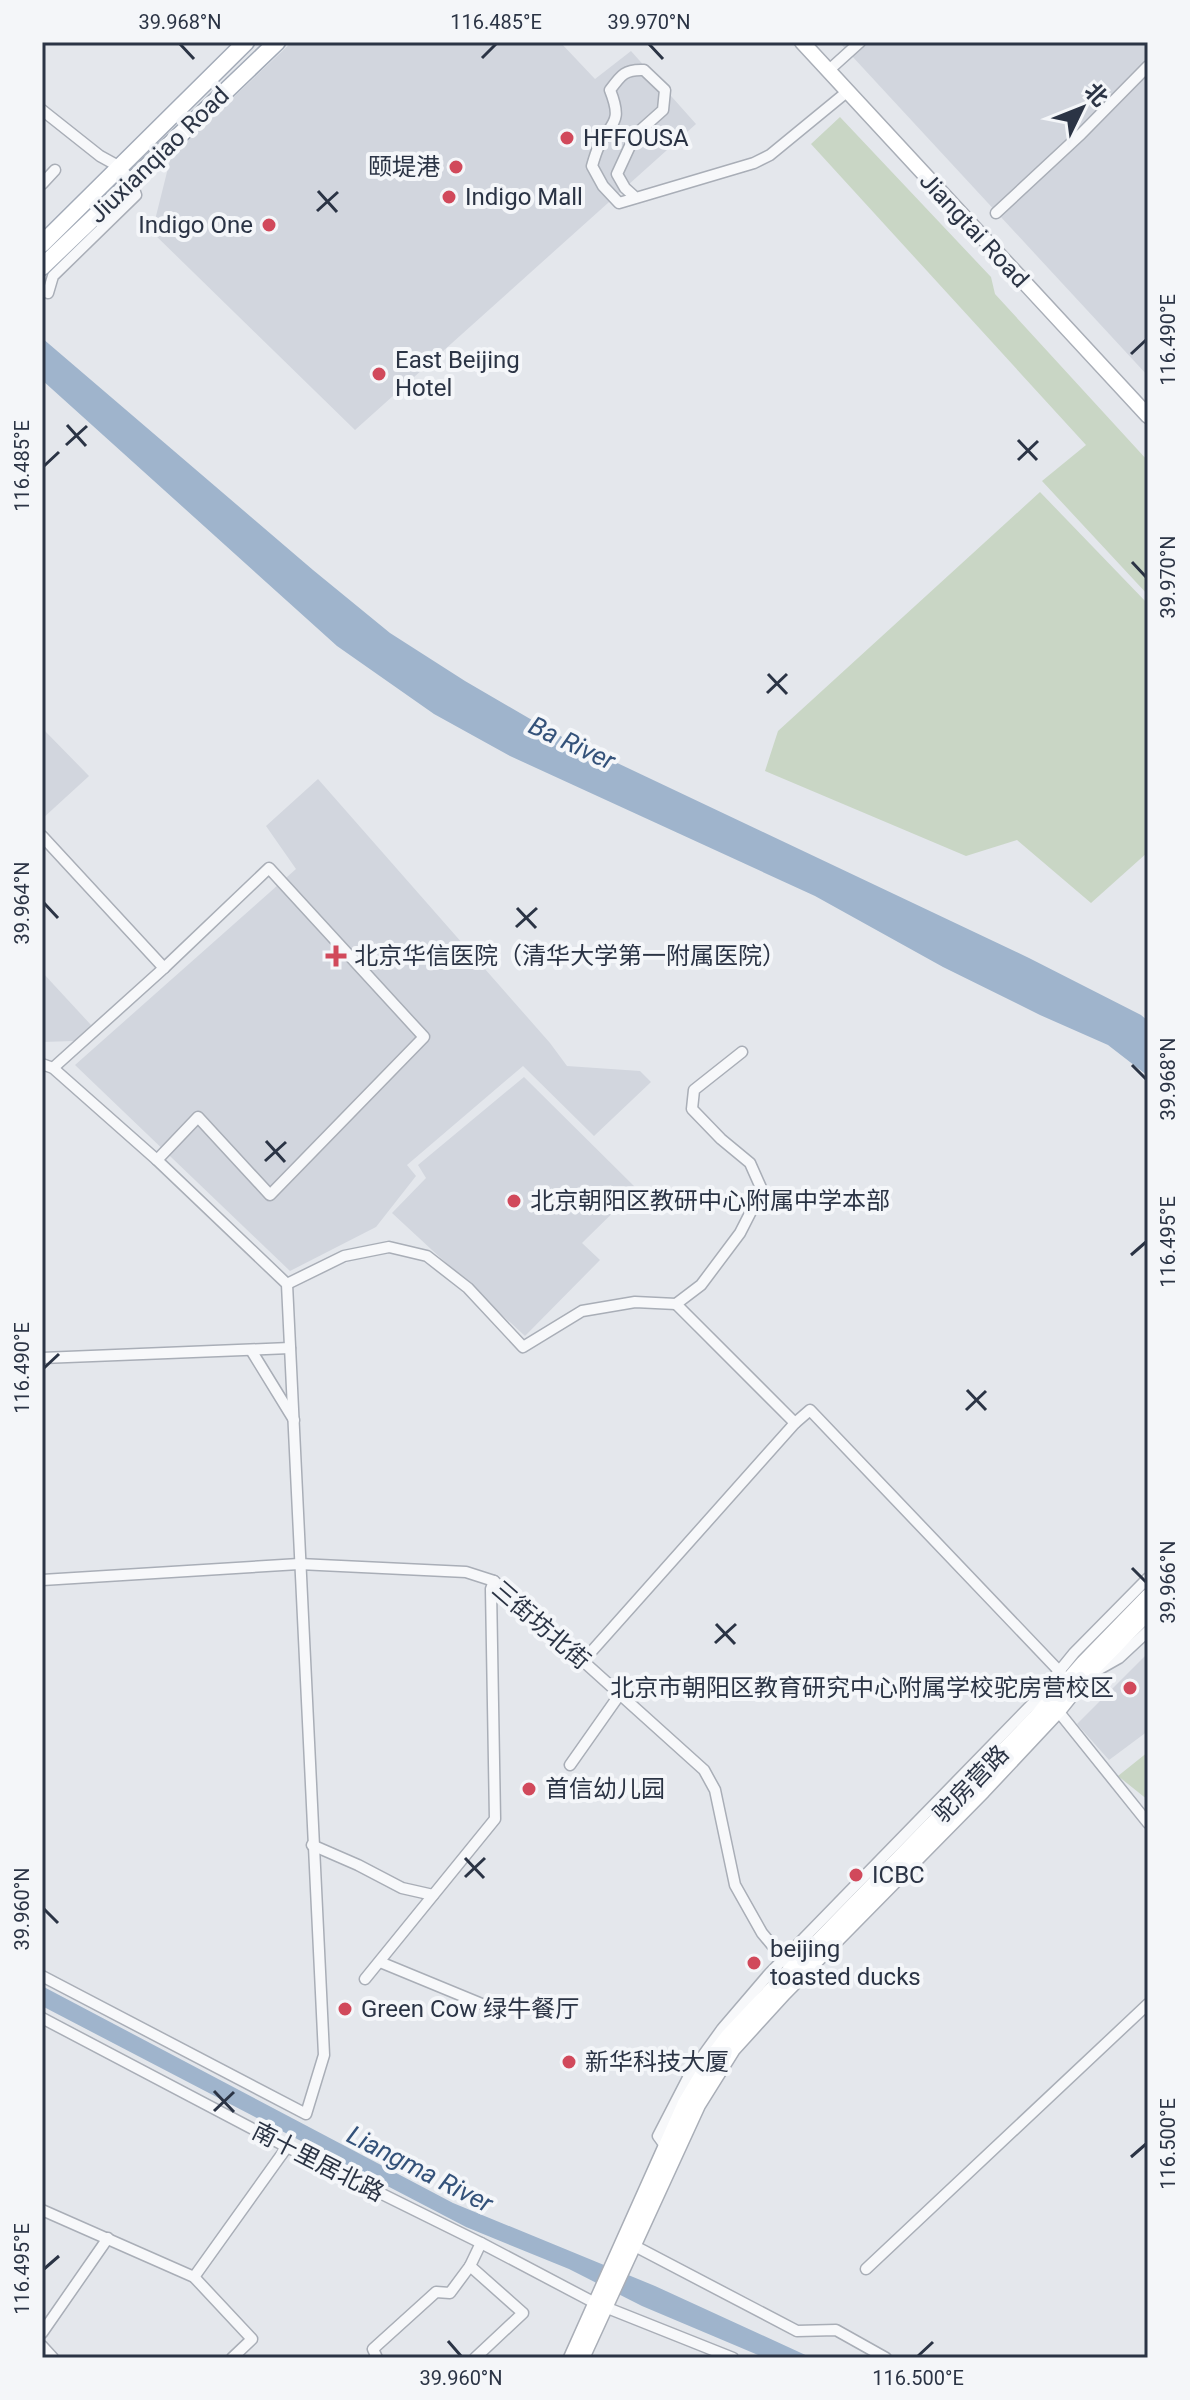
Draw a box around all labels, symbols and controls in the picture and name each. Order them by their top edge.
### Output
text: 39.968°N [138,10,222,34]
text: 116.485°E [450,10,542,34]
text: 39.970°N [607,10,691,34]
north arrow [1042,68,1122,148]
text: 北 [1080,78,1113,111]
street label: Jiuxianqiao Road [83,81,235,229]
place label: HFFOUSA [583,124,689,152]
marker: HFFOUSA [558,129,576,147]
place label: 颐堤港 [368,153,440,181]
marker: 颐堤港 [447,158,465,176]
street label: Jiangtai Road [914,167,1034,293]
place label: Indigo Mall [465,183,583,211]
marker: Indigo Mall [440,188,458,206]
place label: Indigo One [138,211,253,239]
marker: Indigo One [260,216,278,234]
text: 116.490°E [1156,294,1180,386]
place label: East Beijing Hotel [395,346,520,402]
marker: East Beijing Hotel [370,365,388,383]
text: 116.485°E [10,420,34,512]
text: 39.970°N [1156,535,1180,619]
water label: Ba River [524,710,621,777]
text: 39.964°N [10,861,34,945]
place label: 北京华信医院（清华大学第一附属医院） [354,942,786,970]
marker: 北京华信医院（清华大学第一附属医院） [325,945,347,967]
text: 39.968°N [1156,1037,1180,1121]
place label: 北京朝阳区教研中心附属中学本部 [530,1187,890,1215]
marker: 北京朝阳区教研中心附属中学本部 [505,1192,523,1210]
text: 116.495°E [1156,1196,1180,1288]
text: 116.490°E [10,1322,34,1414]
text: 39.966°N [1156,1540,1180,1624]
street label: 三街坊北街 [487,1575,595,1675]
place label: 北京市朝阳区教育研究中心附属学校驼房营校区 [610,1674,1114,1702]
marker: 北京市朝阳区教育研究中心附属学校驼房营校区 [1121,1679,1139,1697]
street label: 驼房营路 [928,1740,1014,1828]
place label: 首信幼儿园 [545,1775,665,1803]
marker: 首信幼儿园 [520,1780,538,1798]
place label: ICBC [872,1861,925,1889]
marker: ICBC [847,1866,865,1884]
text: 39.960°N [10,1867,34,1951]
place label: beijing toasted ducks [770,1935,921,1991]
marker: beijing toasted ducks [745,1954,763,1972]
place label: Green Cow 绿牛餐厅 [361,1995,579,2023]
marker: Green Cow 绿牛餐厅 [336,2000,354,2018]
place label: 新华科技大厦 [585,2048,729,2076]
marker: 新华科技大厦 [560,2053,578,2071]
text: 116.500°E [1156,2098,1180,2190]
street label: 南十里居北路 [247,2117,389,2207]
water label: Liangma River [342,2119,499,2219]
text: 116.495°E [10,2223,34,2315]
text: 39.960°N [419,2366,503,2390]
text: 116.500°E [872,2366,964,2390]

